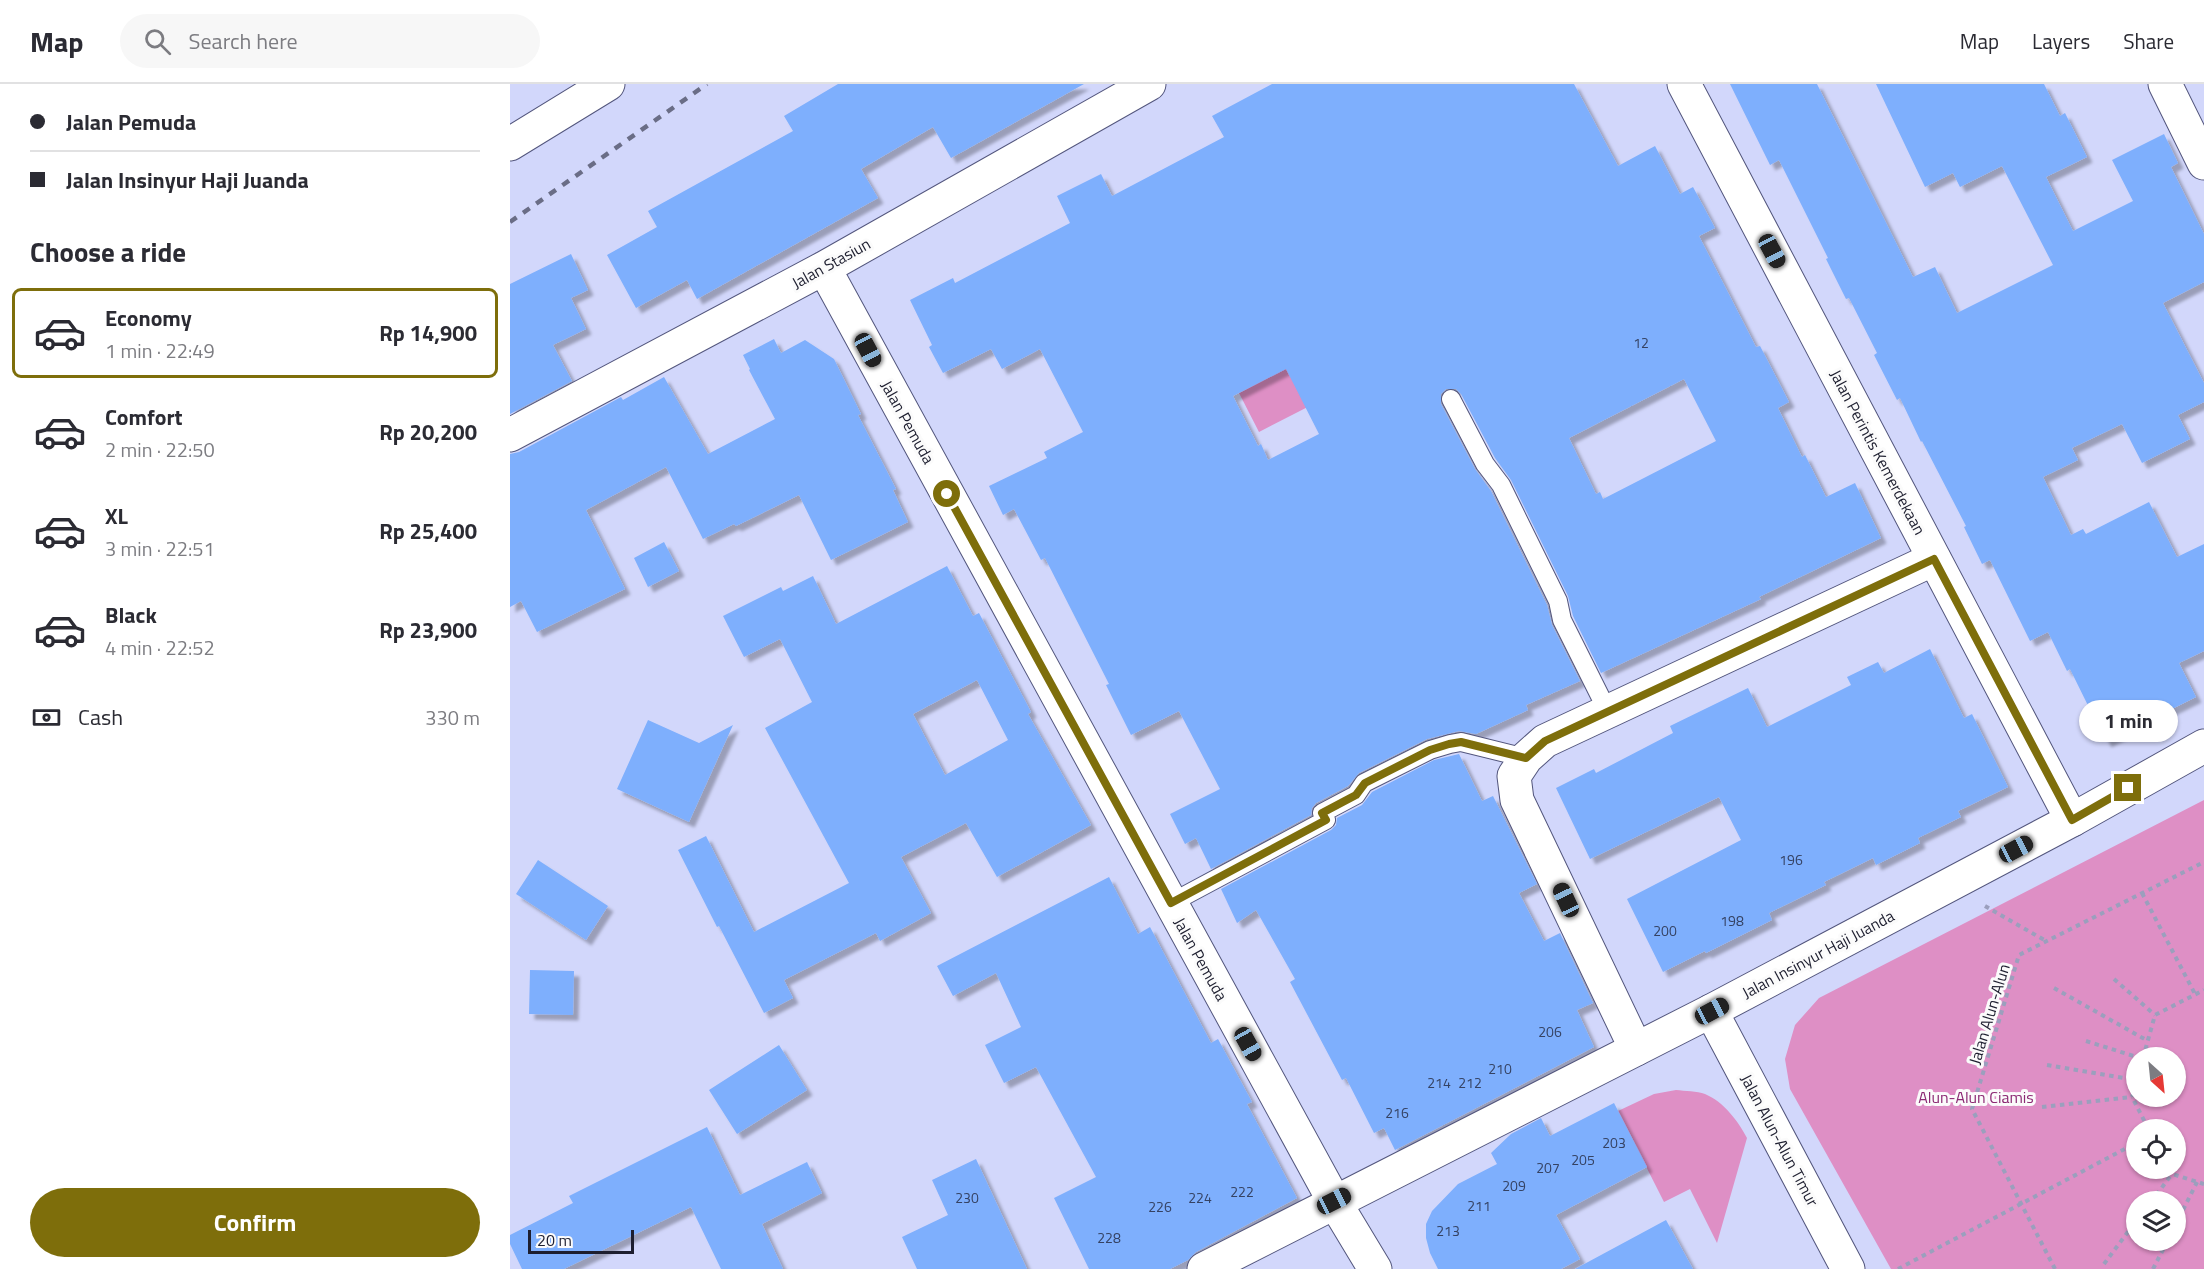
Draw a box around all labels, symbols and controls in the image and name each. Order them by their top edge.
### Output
search box [120,14,540,68]
text: Map [30,20,84,63]
text: Search here [189,24,298,58]
icon: search [141,25,174,58]
text: Map [1960,25,1999,57]
text: Layers [2032,25,2090,57]
text: Share [2123,25,2174,57]
text: Jalan Pemuda [66,105,196,139]
text: Jalan Insinyur Haji Juanda [66,163,309,197]
text: Choose a ride [30,231,186,272]
street label: Jalan Stasiun [787,231,875,295]
car [1756,231,1788,271]
text: Economy [105,301,192,335]
icon: car [33,306,87,360]
text: Rp 14,900 [379,316,477,350]
car [852,330,884,370]
house number: 12 [1633,332,1649,353]
text: 1 min · 22:49 [105,335,215,366]
street label: Jalan Perintis Kemerdekaan [1824,365,1932,539]
street label: Jalan Pemuda [875,376,941,468]
text: Comfort [105,400,183,434]
icon: car [33,405,87,459]
text: Rp 20,200 [379,415,477,449]
text: 2 min · 22:50 [105,434,215,465]
route start [933,480,960,507]
text: XL [105,499,128,533]
icon: car [33,504,87,558]
text: Rp 25,400 [379,514,477,548]
text: 3 min · 22:51 [105,533,215,564]
text: Black [105,598,157,632]
icon: car [33,603,87,657]
text: Rp 23,900 [379,613,477,647]
text: 4 min · 22:52 [105,632,215,663]
text: Cash [78,700,123,734]
icon: cash [30,701,63,734]
callout: 1 min [2078,701,2178,743]
text: 330 m [425,702,480,733]
text: 1 min [2104,705,2153,736]
route end [2114,774,2141,801]
car [1996,833,2036,865]
house number: 196 [1779,849,1803,870]
car [1550,880,1582,920]
street label: Jalan Insinyur Haji Juanda [1738,904,1898,1004]
house number: 198 [1720,910,1744,931]
street label: Jalan Pemuda [1168,913,1234,1005]
house number: 200 [1653,920,1677,941]
street label: Jalan Alun-Alun [1962,961,2016,1067]
car [1692,995,1732,1027]
house number: 206 [1538,1021,1562,1042]
car [1231,1024,1265,1064]
north arrow [2126,1047,2186,1107]
map controls [2126,1047,2186,1251]
house number: 210 [1488,1058,1512,1079]
street label: Jalan Alun-Alun Timur [1735,1070,1825,1211]
house number: 214 [1427,1072,1451,1093]
house number: 212 [1458,1072,1482,1093]
park label: Alun-Alun Ciamis [1918,1085,2034,1109]
house number: 216 [1385,1102,1409,1123]
button: locate [2126,1119,2186,1179]
house number: 203 [1602,1132,1626,1153]
house number: 205 [1571,1149,1595,1170]
house number: 207 [1536,1157,1560,1178]
house number: 209 [1502,1175,1526,1196]
house number: 222 [1230,1181,1254,1202]
car [1314,1185,1354,1217]
house number: 230 [955,1187,979,1208]
house number: 224 [1188,1187,1212,1208]
button: Confirm [30,1188,480,1257]
button: layers [2126,1191,2186,1251]
house number: 211 [1467,1195,1491,1216]
house number: 226 [1148,1196,1172,1217]
house number: 213 [1436,1220,1460,1241]
scale bar [528,1227,634,1254]
house number: 228 [1097,1227,1121,1248]
text: 20 m [537,1228,572,1252]

